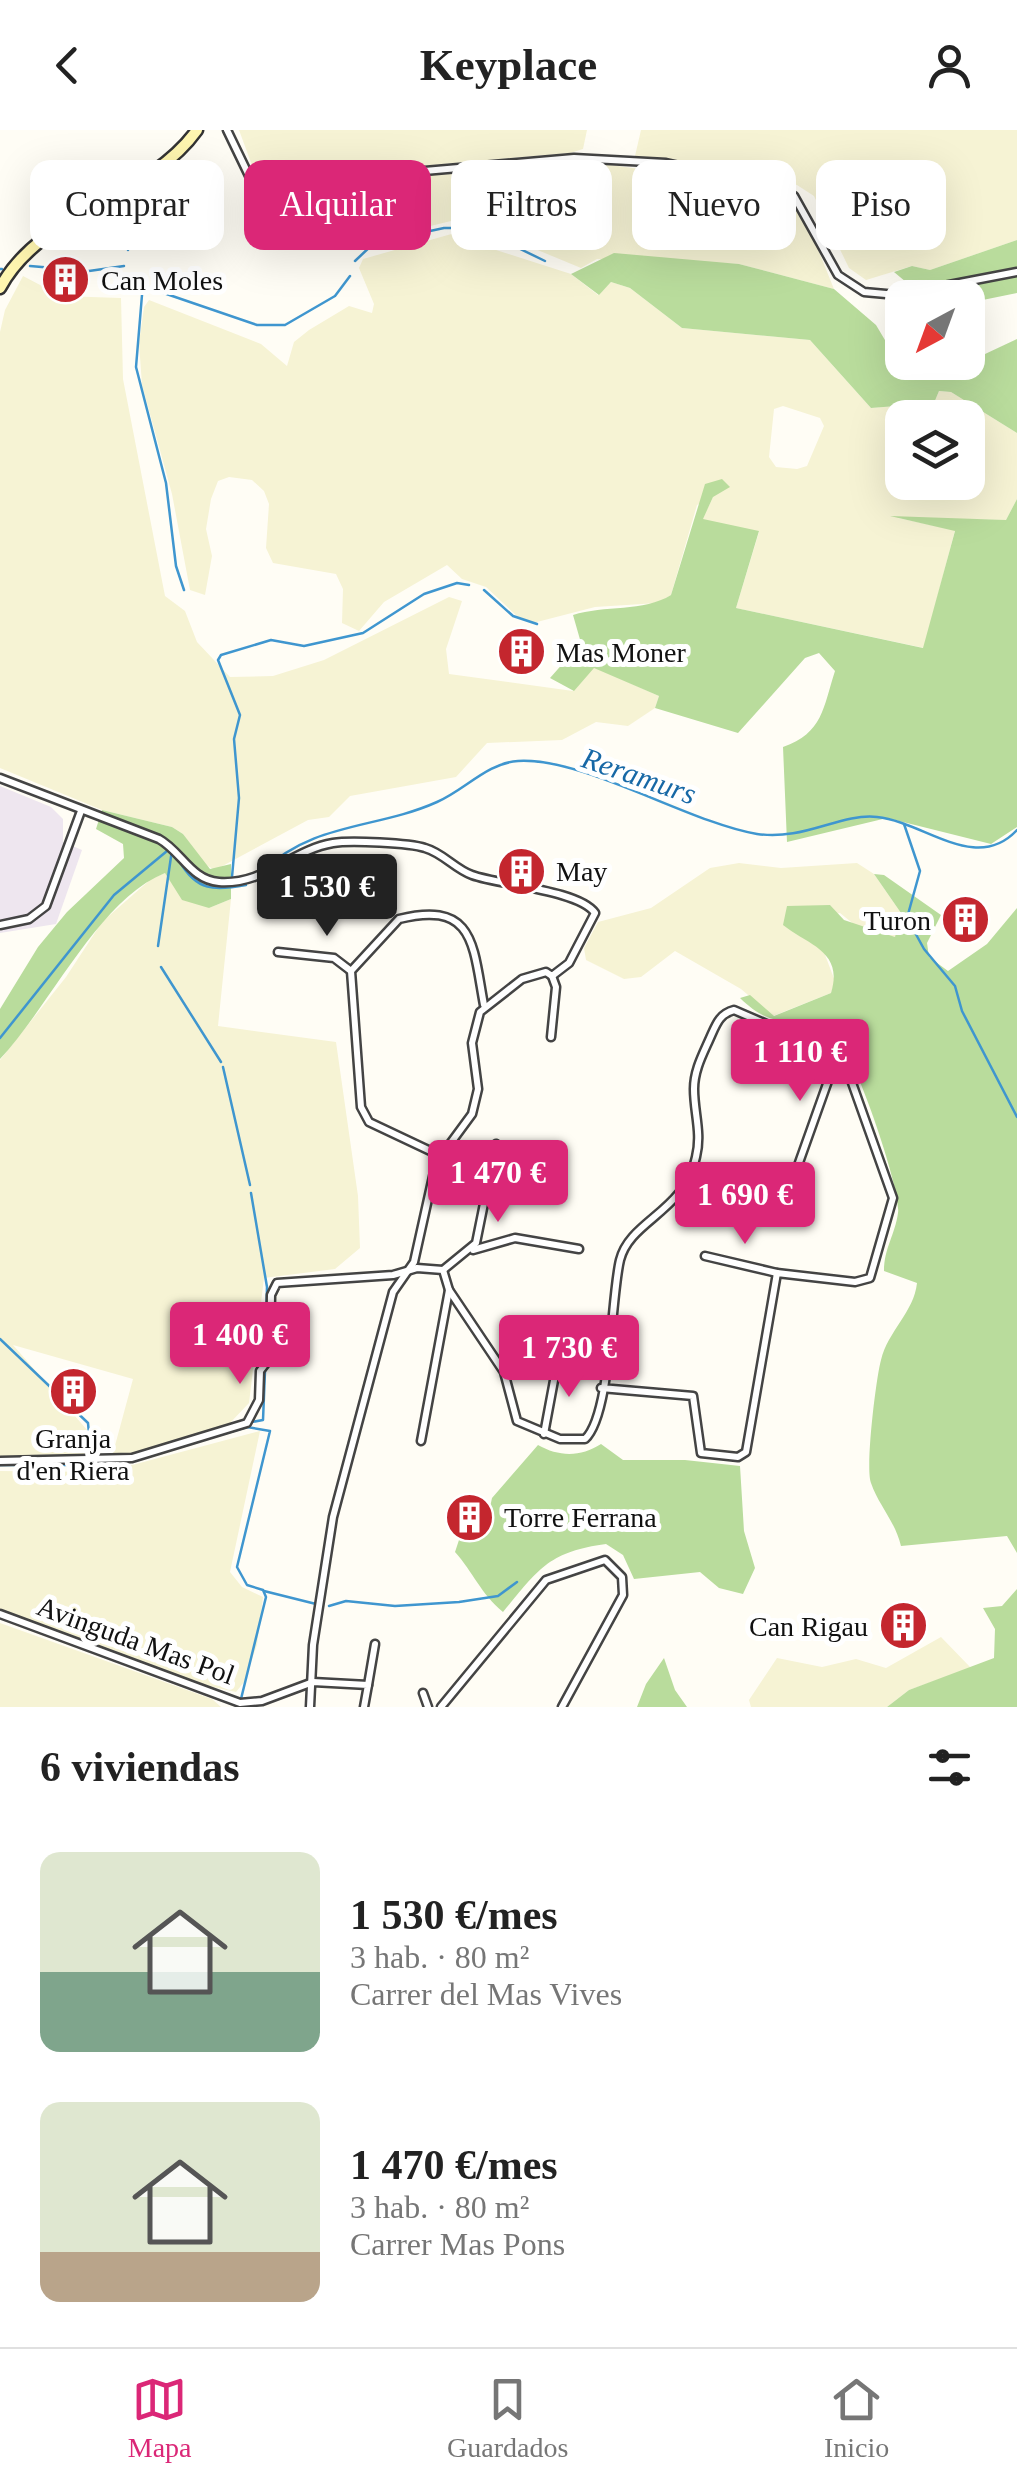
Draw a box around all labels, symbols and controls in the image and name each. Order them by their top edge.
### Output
icon: back [40,38,95,93]
icon: person [922,38,977,93]
text: Keyplace [420,40,597,90]
chip: Comprar [30,160,224,250]
chip: Alquilar [244,160,431,250]
chip: Filtros [451,160,612,250]
chip: Nuevo [632,160,796,250]
chip: Piso [816,160,946,250]
building icon: Can Moles [40,254,92,306]
place label: Can Moles [101,265,223,296]
north arrow [885,280,985,380]
map controls [885,280,985,500]
button: layers [885,400,985,500]
building icon: Mas Moner [495,626,547,678]
place label: Mas Moner [556,637,687,668]
water label: Reramurs [577,740,700,810]
building icon: May [495,845,547,897]
pin: 1 530 € [235,854,419,939]
place label: May [556,856,607,887]
text: 1 530 € [279,868,375,904]
building icon: Turon [940,894,992,946]
place label: Turon [864,905,931,936]
pin: 1 110 € [708,1019,892,1104]
text: 1 110 € [753,1033,847,1069]
pin: 1 470 € [406,1140,590,1225]
text: 1 470 € [450,1154,546,1190]
pin: 1 690 € [653,1162,837,1247]
text: 1 690 € [697,1176,793,1212]
pin: 1 400 € [148,1302,332,1387]
pin: 1 730 € [477,1315,661,1400]
text: 1 400 € [192,1316,288,1352]
text: 1 730 € [521,1329,617,1365]
building icon: Granja d'en Riera [47,1365,99,1417]
place label: Granja d'en Riera [16,1423,130,1486]
building icon: Torre Ferrana [443,1491,495,1543]
place label: Torre Ferrana [504,1502,657,1533]
street label: Avinguda Mas Pol [33,1590,239,1691]
building icon: Can Rigau [877,1600,929,1652]
place label: Can Rigau [749,1611,868,1642]
icon: filters [922,1740,977,1795]
text: 6 viviendas [40,1744,240,1790]
icon: home [120,1892,240,2012]
text: 1 530 €/mes [350,1892,558,1938]
text: 3 hab. · 80 m² [350,1939,529,1975]
text: Carrer del Mas Vives [350,1976,622,2012]
icon: home [120,2142,240,2262]
text: 1 470 €/mes [350,2142,558,2188]
text: 3 hab. · 80 m² [350,2189,529,2225]
text: Carrer Mas Pons [350,2226,565,2262]
tab: Mapa [128,2372,192,2464]
tab: Guardados [447,2372,568,2464]
tab: Inicio [824,2372,889,2464]

